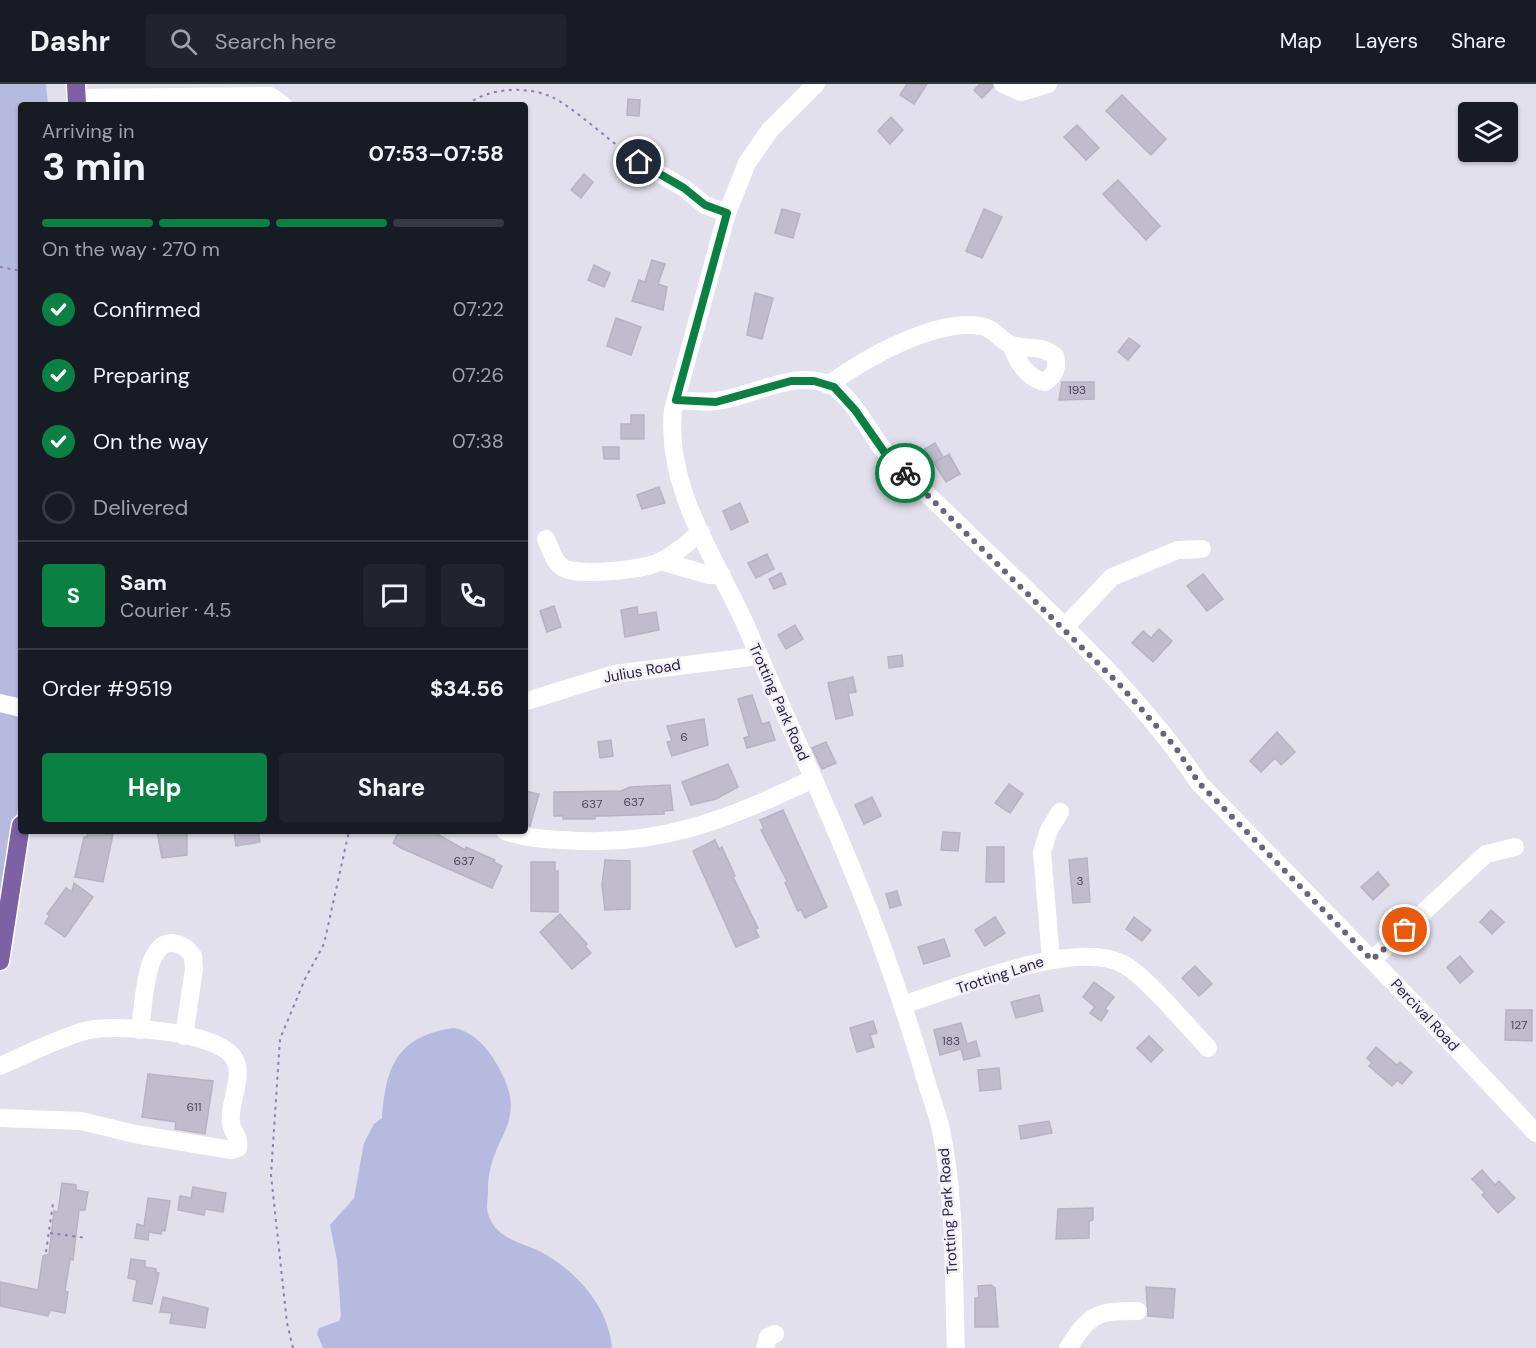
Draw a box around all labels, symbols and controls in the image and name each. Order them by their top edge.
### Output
search box [146,14,566,68]
text: Dashr [30,23,110,60]
icon: search [167,25,200,58]
text: Search here [215,27,336,56]
text: Map [1280,27,1322,55]
text: Layers [1355,27,1418,55]
text: Share [1451,27,1506,55]
map controls [1458,102,1518,162]
button: layers [1458,102,1518,162]
text: Arriving in [42,118,134,144]
pin [613,136,664,187]
text: 07:53–07:58 [369,139,504,168]
text: 3 min [42,141,146,192]
icon: home [622,145,655,178]
text: On the way · 270 m [42,236,220,262]
icon: check [42,293,75,326]
text: Confirmed [93,295,201,324]
text: 07:22 [453,296,504,322]
icon: check [42,359,75,392]
text: Preparing [93,361,190,390]
text: 07:26 [452,362,504,388]
house number: 193 [1068,382,1086,398]
icon: check [42,425,75,458]
text: On the way [93,427,208,456]
text: 07:38 [452,428,504,454]
courier [875,443,935,503]
icon: bike [889,457,922,490]
text: Delivered [93,493,188,522]
button: chat [363,564,426,627]
button: phone [441,564,504,627]
text: Sam [120,568,167,597]
text: S [67,581,80,610]
text: Courier · 4.5 [120,597,232,623]
street label: Trotting Park Road [744,640,814,764]
street label: Julius Road [602,654,682,688]
text: Order #9519 [42,674,173,703]
text: $34.56 [430,674,504,703]
house number: 6 [680,729,688,745]
button: Help [42,753,267,822]
button: Share [279,753,504,822]
house number: 637 [624,794,644,810]
house number: 637 [582,796,602,812]
house number: 637 [454,853,474,869]
house number: 3 [1076,873,1084,889]
pin [1379,904,1430,955]
icon: bag [1388,913,1421,946]
street label: Trotting Lane [954,951,1046,999]
street label: Percival Road [1386,974,1464,1056]
house number: 127 [1511,1017,1527,1033]
house number: 183 [942,1033,960,1049]
house number: 611 [186,1099,202,1115]
street label: Trotting Park Road [934,1147,962,1275]

